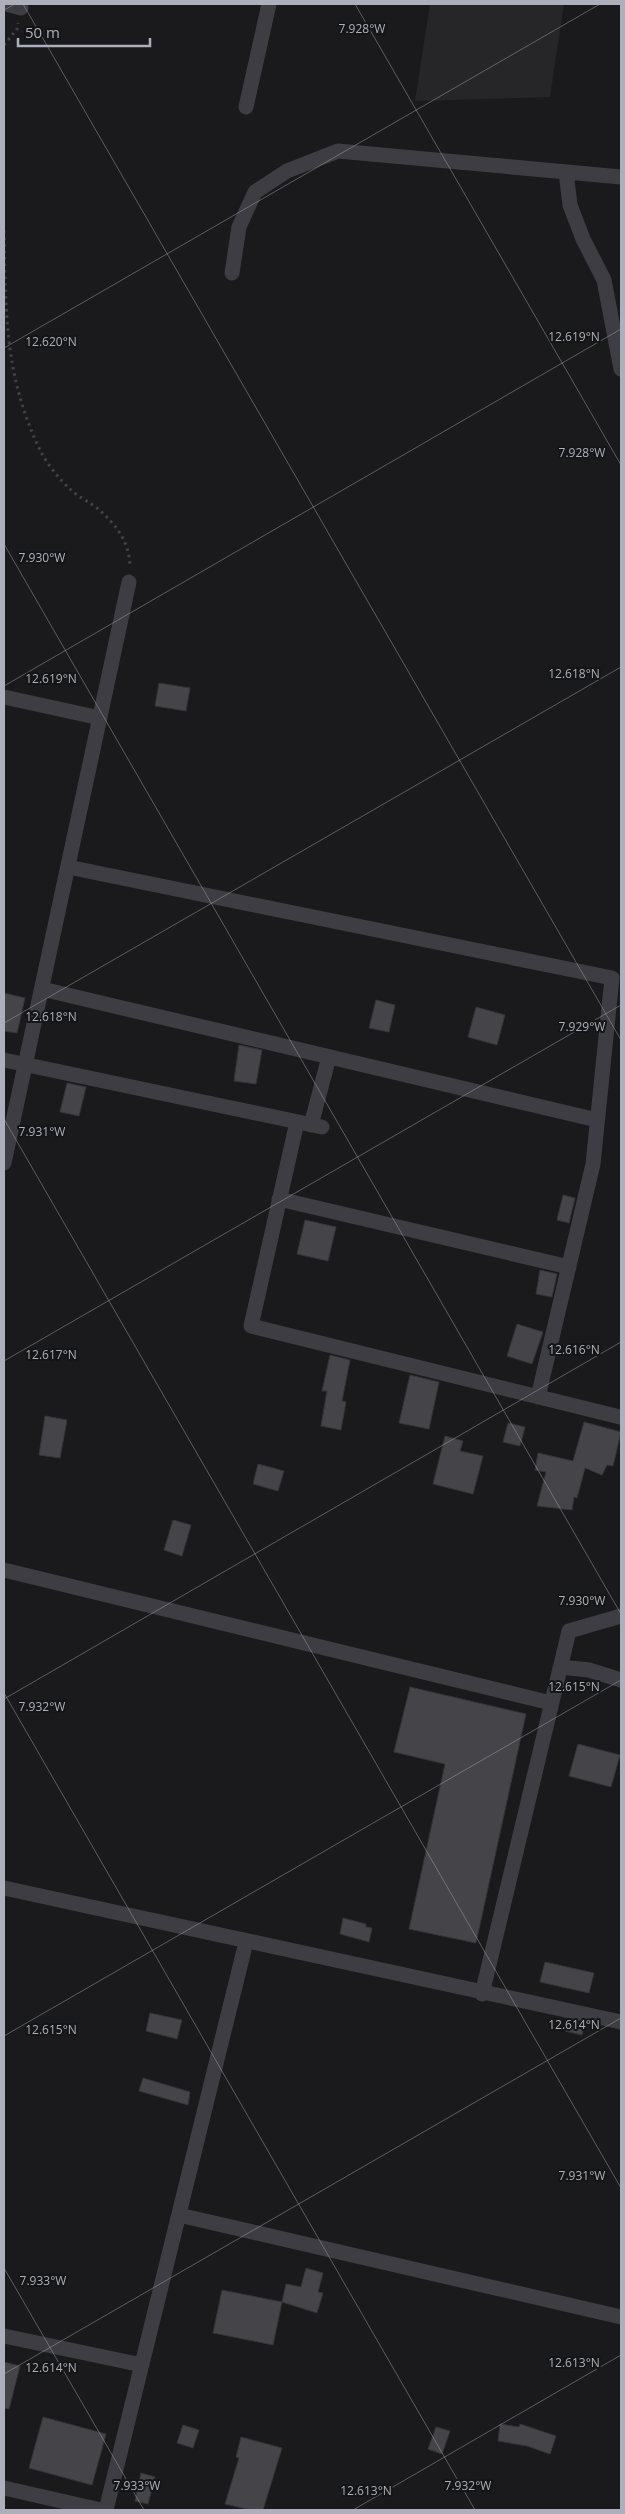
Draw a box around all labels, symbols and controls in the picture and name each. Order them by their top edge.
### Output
scale bar [18,15,150,47]
text: 7.928°W [339,20,385,37]
text: 50 m [25,22,60,42]
text: 12.619°N [548,328,600,345]
text: 12.620°N [25,333,77,350]
text: 7.928°W [559,444,605,461]
text: 7.930°W [19,549,65,566]
text: 12.618°N [548,665,600,682]
text: 12.619°N [25,670,77,687]
text: 12.618°N [25,1008,77,1025]
text: 7.929°W [559,1018,605,1035]
text: 7.931°W [19,1123,65,1140]
text: 12.616°N [548,1341,600,1358]
text: 12.617°N [25,1346,77,1363]
text: 7.930°W [559,1592,605,1609]
text: 12.615°N [548,1678,600,1695]
text: 7.932°W [19,1698,65,1715]
text: 12.614°N [548,2016,600,2033]
text: 12.615°N [25,2021,77,2038]
text: 7.931°W [559,2167,605,2184]
text: 7.933°W [20,2272,66,2289]
text: 12.613°N [548,2354,600,2371]
text: 12.614°N [25,2359,77,2376]
text: 7.933°W [114,2477,160,2494]
text: 7.932°W [445,2477,491,2494]
text: 12.613°N [340,2482,392,2499]

